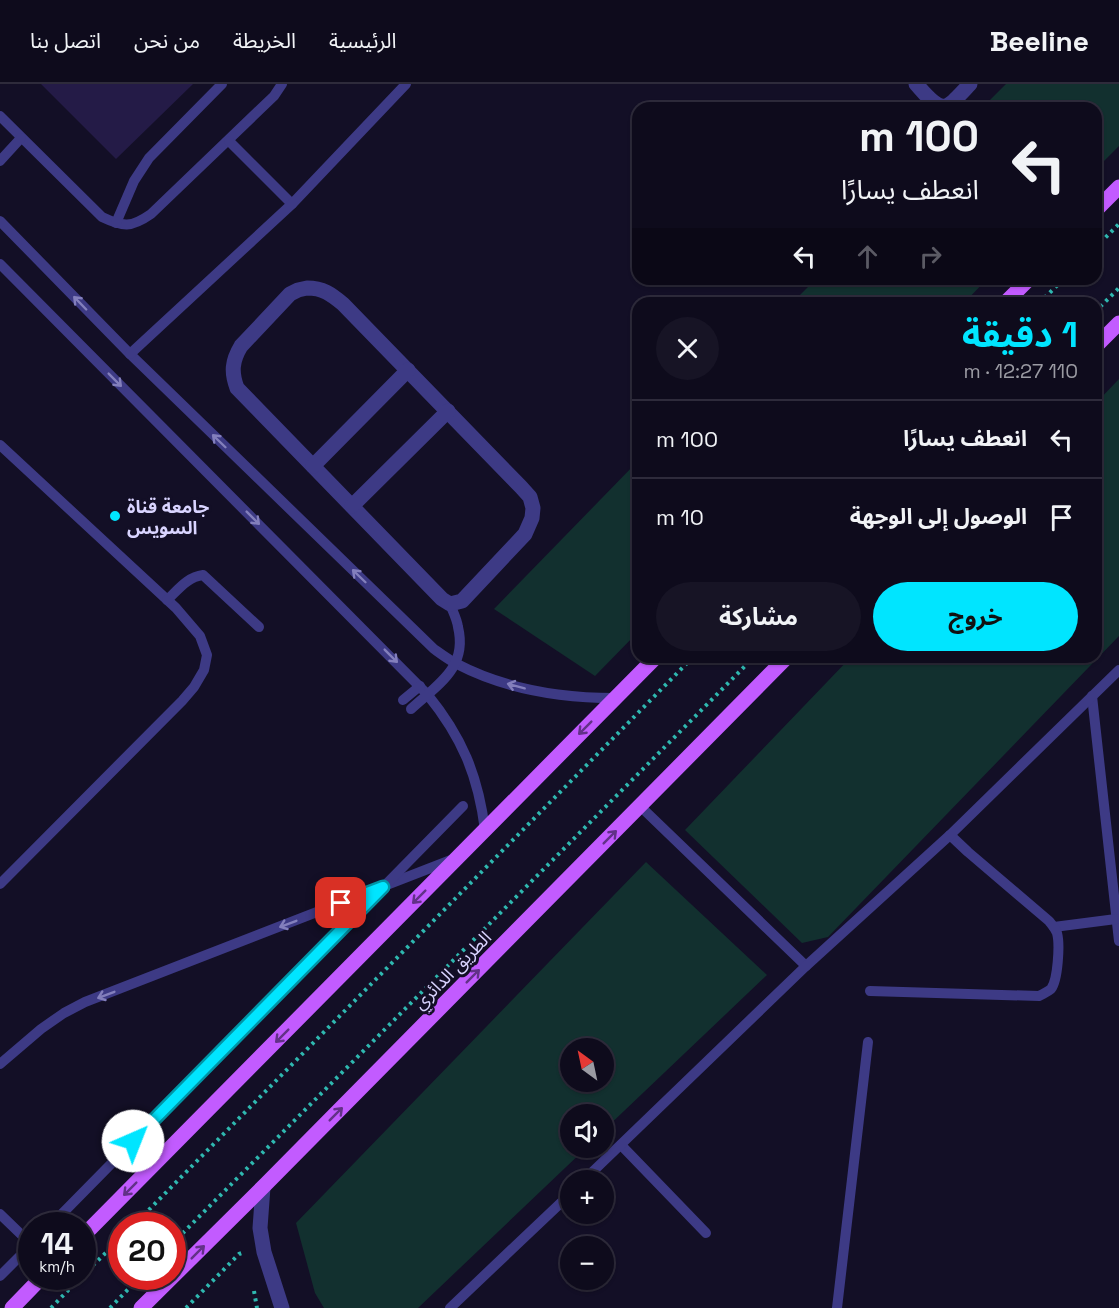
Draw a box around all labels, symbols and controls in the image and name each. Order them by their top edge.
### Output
text: Beeline [990,23,1089,59]
text: اتصل بنا [30,27,101,54]
text: من نحن [134,27,200,54]
text: الخريطة [233,27,296,54]
text: الرئيسية [329,27,396,54]
text: 100 m [859,110,979,163]
icon: left [1000,126,1078,204]
text: انعطف يسارًا [841,172,979,207]
icon: left [788,240,821,273]
icon: ahead [851,240,884,273]
icon: right [914,240,947,273]
one-way arrow [73,296,88,311]
text: 1 دقيقة [962,312,1078,358]
button: close [656,317,719,380]
text: 110 m · 12:27 [963,358,1078,384]
one-way arrow [108,373,123,388]
icon: left [1045,423,1078,456]
text: انعطف يسارًا [903,424,1027,452]
text: 100 m [656,425,718,453]
one-way arrow [212,433,227,448]
place label: جامعة قناة السويس [127,495,209,539]
icon: arrive [1045,501,1078,534]
text: الوصول إلى الوجهة [850,502,1027,530]
text: 10 m [656,503,704,531]
marker: جامعة قناة السويس [108,509,122,523]
one-way arrow [246,511,260,526]
one-way arrow [352,570,367,584]
button: مشاركة [656,582,861,651]
button: خروج [873,582,1078,651]
one-way arrow [383,649,398,664]
one-way arrow [507,680,526,692]
one-way arrow [578,721,593,736]
one-way arrow [603,830,618,845]
pin [315,877,366,928]
icon: arrive [324,886,357,919]
one-way arrow [412,890,427,905]
one-way arrow [279,919,297,930]
street label: الطريق الدائري [408,926,498,1016]
one-way arrow [466,968,480,983]
one-way arrow [97,990,116,1001]
one-way arrow [275,1028,289,1043]
north arrow [560,1038,614,1092]
map controls [560,1038,614,1290]
button: sound [560,1104,614,1158]
one-way arrow [328,1107,343,1122]
position arrow [101,1109,165,1173]
button: + [560,1170,614,1224]
one-way arrow [122,1182,137,1197]
speed limit sign: 20 [108,1212,186,1290]
text: 14 [41,1224,73,1263]
button: − [560,1236,614,1290]
one-way arrow [190,1245,205,1259]
text: km/h [39,1257,75,1276]

